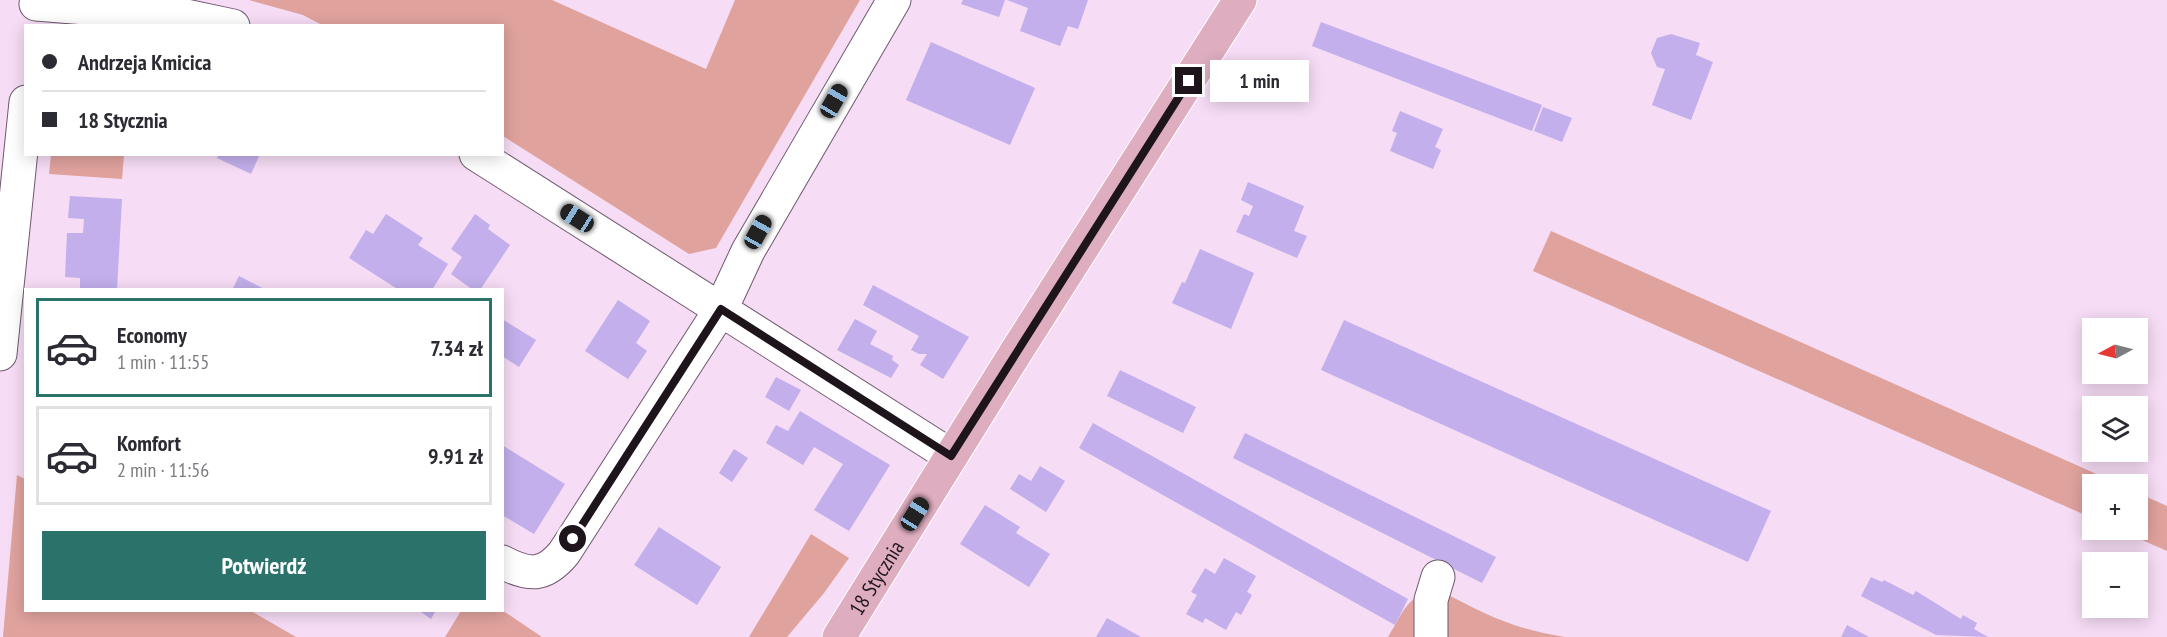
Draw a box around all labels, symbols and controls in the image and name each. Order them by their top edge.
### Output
text: Andrzeja Kmicica [78,48,211,76]
callout: 1 min [1210,60,1309,102]
route end [1175,67,1202,94]
text: 1 min [1239,68,1280,94]
car [817,81,851,121]
text: 18 Stycznia [78,106,168,134]
car [557,201,597,235]
car [741,212,775,252]
north arrow [2082,318,2148,384]
map controls [2082,318,2148,618]
icon: car [45,321,99,375]
text: Economy [117,321,187,349]
text: 7.34 zł [430,334,483,362]
text: 1 min · 11:55 [117,349,209,375]
button: layers [2082,396,2148,462]
icon: car [45,429,99,483]
text: Komfort [117,429,181,457]
text: 9.91 zł [428,442,483,470]
text: 2 min · 11:56 [117,457,209,483]
button: + [2082,474,2148,540]
car [898,494,932,534]
route start [559,525,586,552]
button: Potwierdź [42,531,486,600]
street label: 18 Stycznia [843,535,909,620]
button: − [2082,552,2148,618]

